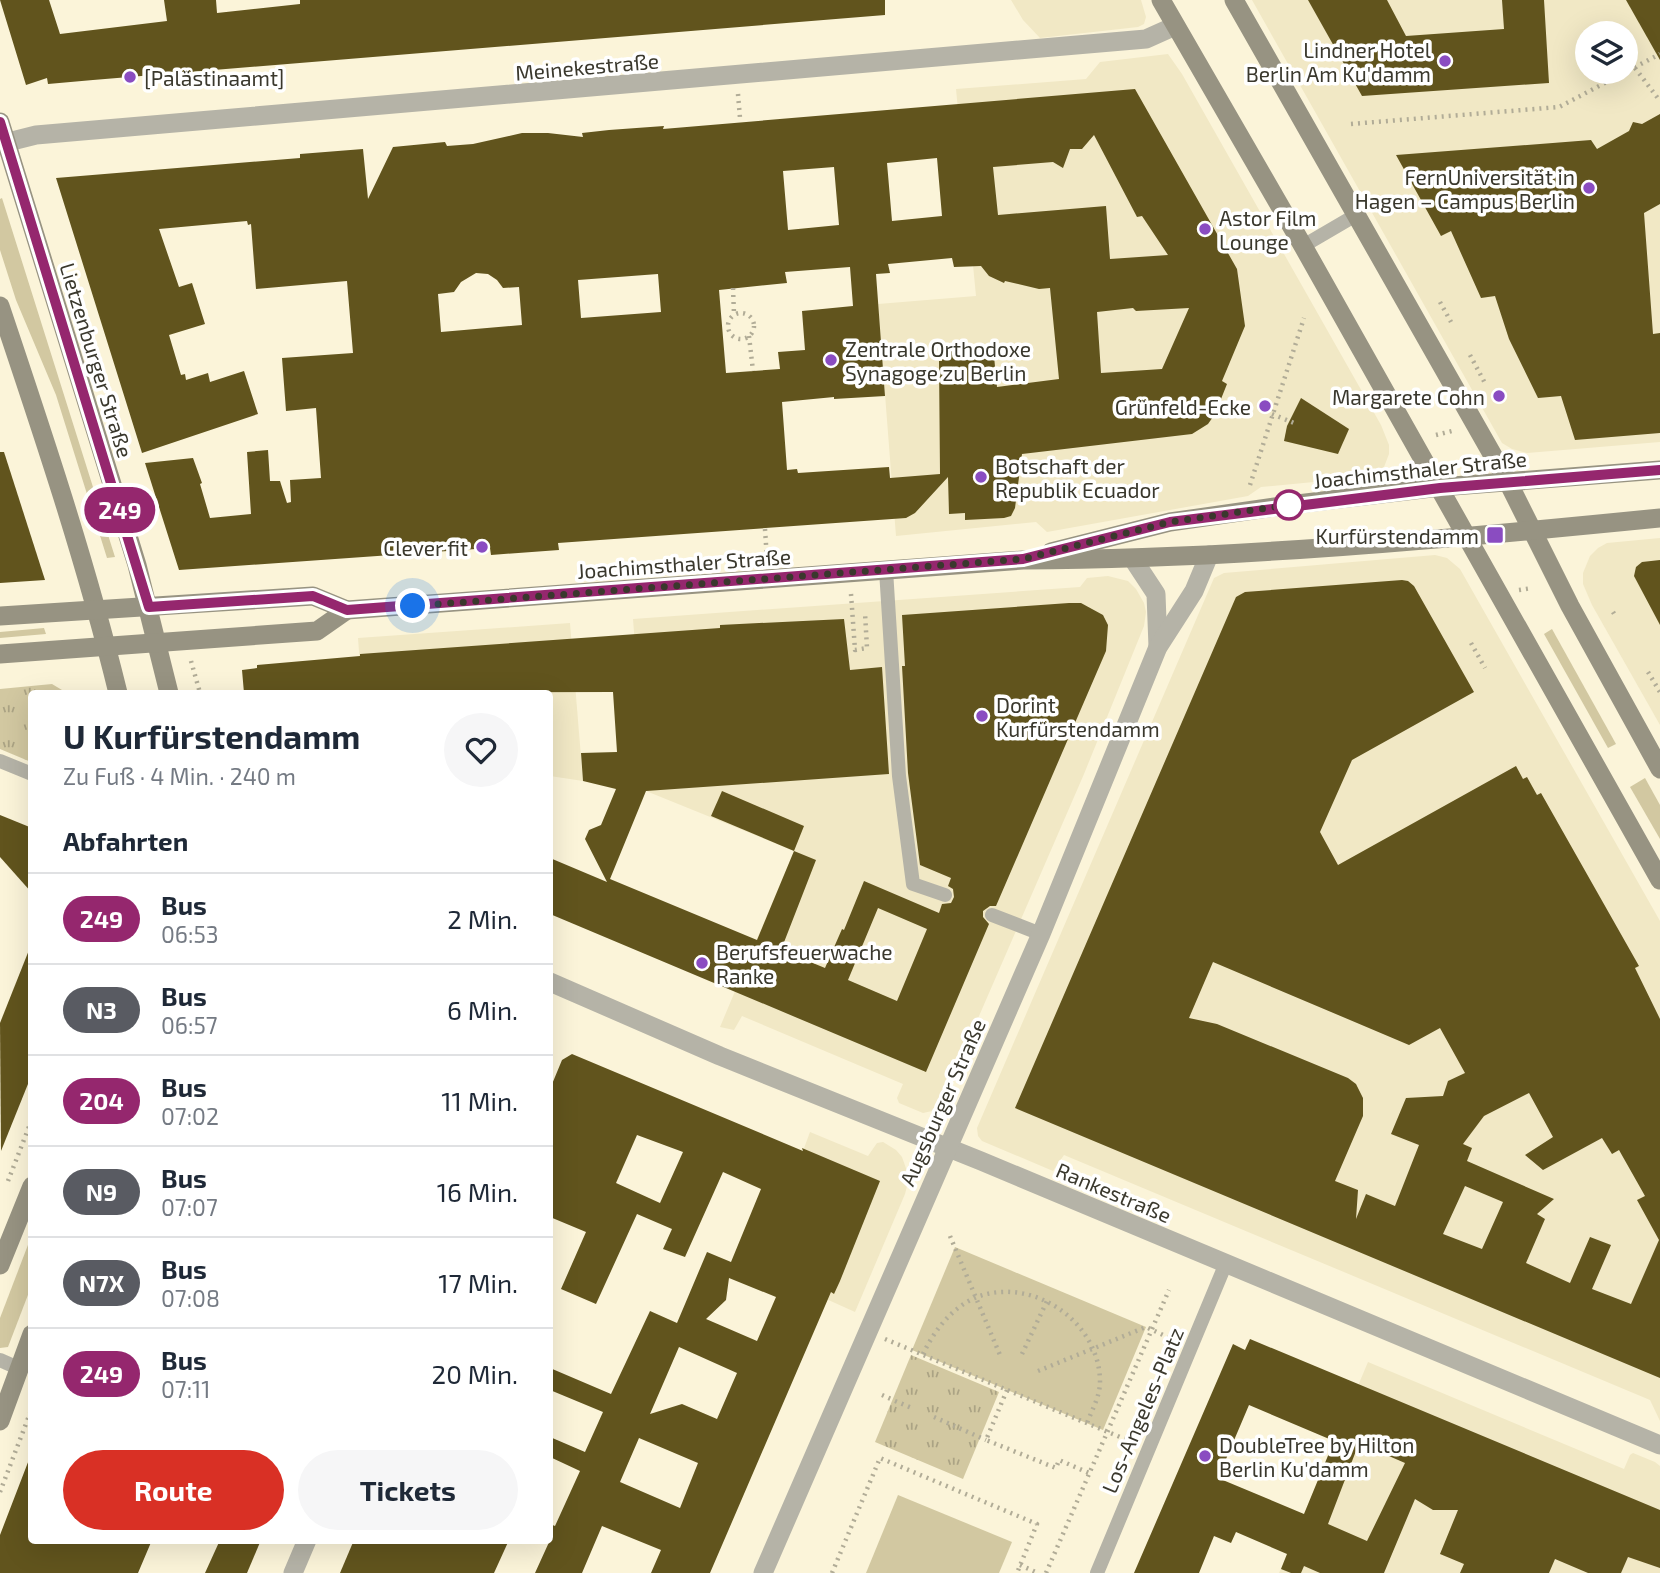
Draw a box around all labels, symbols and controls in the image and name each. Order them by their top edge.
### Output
map controls [1575,21,1638,84]
button: layers [1575,21,1638,84]
place label: Lindner Hotel Berlin Am Ku'damm [1246,37,1432,86]
street label: Meinekestraße [514,47,660,85]
marker: Lindner Hotel Berlin Am Ku'damm [1437,53,1453,69]
place label: [Palästinaamt] [144,65,284,90]
marker: [Palästinaamt] [122,69,138,85]
place label: FernUniversität in Hagen – Campus Berlin [1355,164,1575,213]
marker: FernUniversität in Hagen – Campus Berlin [1581,180,1597,196]
place label: Astor Film Lounge [1219,205,1316,254]
marker: Astor Film Lounge [1197,221,1213,237]
street label: Lietzenburger Straße [55,260,139,460]
place label: Zentrale Orthodoxe Synagoge zu Berlin [845,336,1031,385]
marker: Zentrale Orthodoxe Synagoge zu Berlin [823,352,839,368]
place label: Margarete Cohn [1332,384,1485,409]
marker: Margarete Cohn [1491,388,1507,404]
place label: Grünfeld-Ecke [1115,394,1251,419]
marker: Grünfeld-Ecke [1257,398,1273,414]
street label: Joachimsthaler Straße [1312,445,1528,493]
place label: Botschaft der Republik Ecuador [995,453,1160,502]
marker: Botschaft der Republik Ecuador [973,469,989,485]
line badge: 249 [80,487,160,533]
unlabelled marker [1274,490,1304,520]
text: 249 [98,495,142,524]
place label: Kurfürstendamm [1315,523,1479,548]
marker: Kurfürstendamm [1485,525,1505,545]
place label: Clever fit [383,535,468,560]
marker: Clever fit [474,539,490,555]
street label: Joachimsthaler Straße [576,543,792,583]
your location [395,588,430,623]
place label: Dorint Kurfürstendamm [996,692,1160,741]
marker: Dorint Kurfürstendamm [974,708,990,724]
button: heart [444,713,518,787]
text: U Kurfürstendamm [63,716,360,756]
text: Zu Fuß · 4 Min. · 240 m [63,762,296,790]
text: Abfahrten [63,825,188,856]
text: Bus [161,889,207,920]
text: 2 Min. [447,903,518,934]
text: 249 [80,904,123,933]
text: 06:53 [161,920,219,948]
place label: Berufsfeuerwache Ranke [716,939,893,988]
marker: Berufsfeuerwache Ranke [694,955,710,971]
text: Bus [161,980,207,1011]
text: 6 Min. [447,994,518,1025]
text: N3 [86,995,117,1024]
text: 06:57 [161,1011,218,1039]
street label: Augsburger Straße [894,1015,990,1189]
text: Bus [161,1071,207,1102]
text: 11 Min. [441,1085,518,1116]
text: 204 [79,1086,124,1115]
text: 07:02 [161,1102,219,1130]
street label: Rankestraße [1053,1157,1175,1227]
text: Bus [161,1162,207,1193]
text: 16 Min. [437,1176,518,1207]
text: N9 [86,1177,117,1206]
text: 07:07 [161,1193,218,1221]
text: Bus [161,1253,207,1284]
text: 17 Min. [438,1267,518,1298]
text: N7X [79,1268,124,1297]
text: 07:08 [161,1284,220,1312]
street label: Los-Angeles-Platz [1096,1323,1188,1497]
text: Bus [161,1344,207,1375]
text: 20 Min. [432,1358,518,1389]
text: 249 [80,1359,123,1388]
text: 07:11 [161,1375,210,1403]
place label: DoubleTree by Hilton Berlin Ku'damm [1219,1432,1414,1481]
marker: DoubleTree by Hilton Berlin Ku'damm [1197,1448,1213,1464]
button: Route [63,1450,284,1530]
button: Tickets [298,1450,518,1530]

